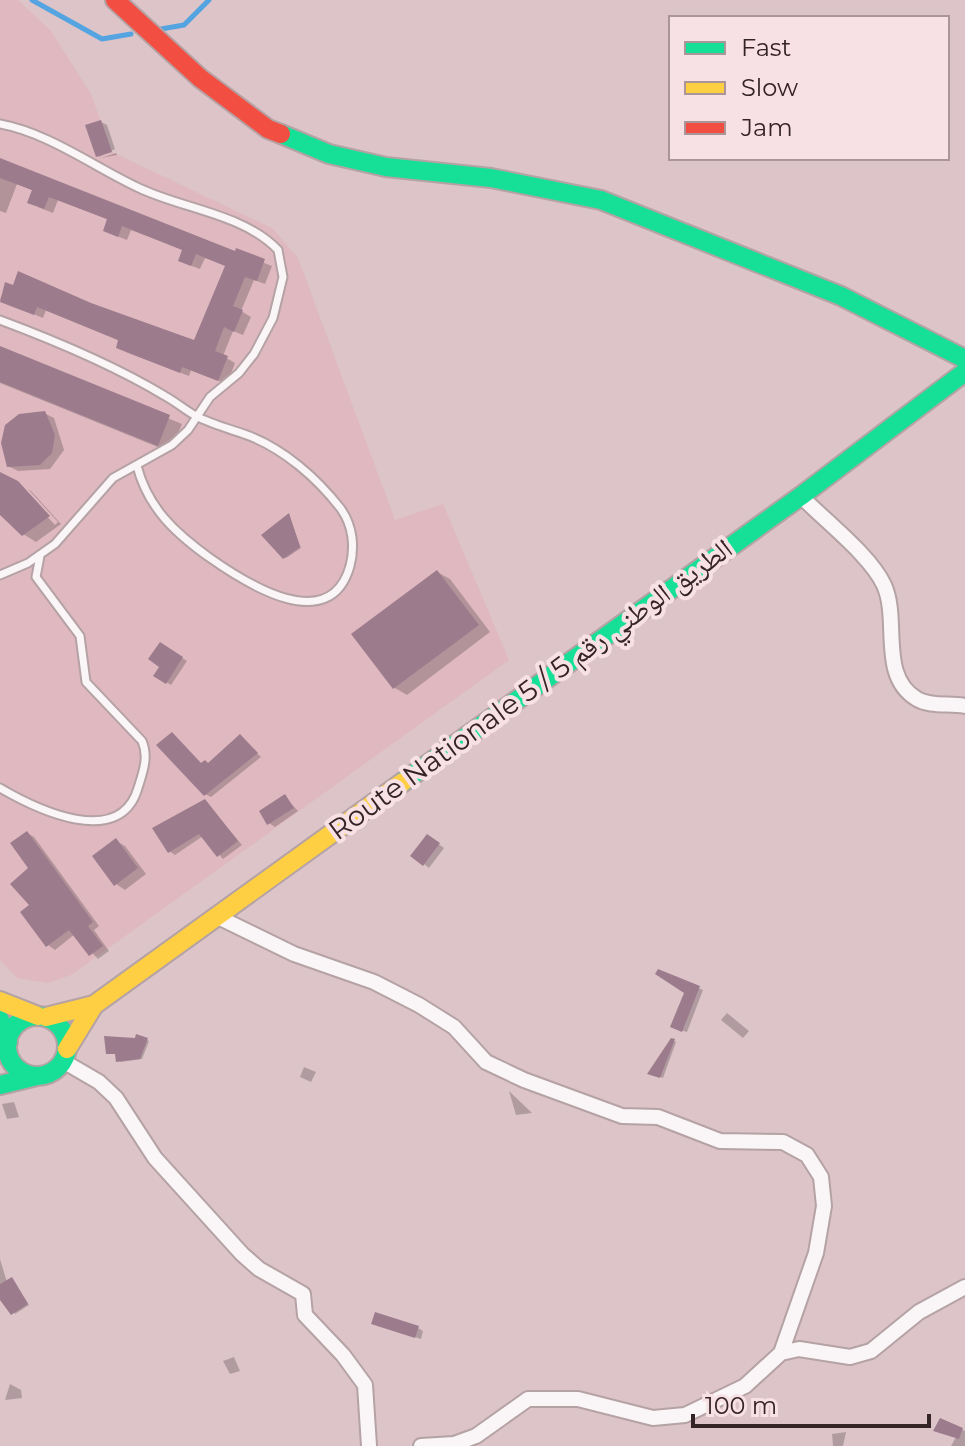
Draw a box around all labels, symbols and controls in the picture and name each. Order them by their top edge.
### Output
legend [669,16,949,160]
text: Fast [741,33,792,62]
text: Slow [741,73,798,102]
text: Jam [740,113,793,142]
street label: Route Nationale 5 / الطريق الوطني رقم 5 [322,531,742,852]
scale bar [693,1378,929,1428]
text: 100 m [705,1391,777,1420]

